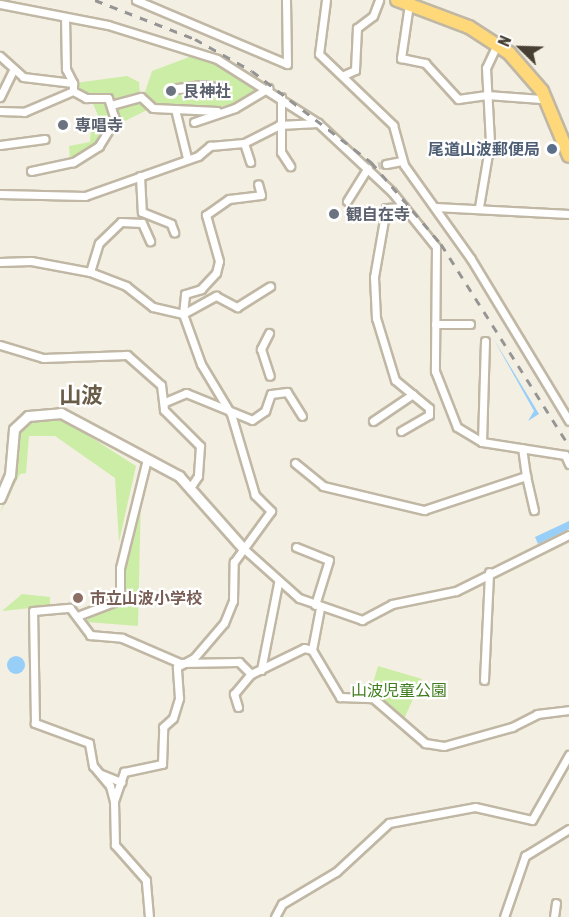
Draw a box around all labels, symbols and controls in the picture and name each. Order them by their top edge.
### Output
north arrow [491,18,551,78]
text: N [494,33,515,49]
place label: 艮神社 [183,81,231,101]
marker: 艮神社 [164,84,178,98]
place label: 専唱寺 [75,115,123,135]
marker: 専唱寺 [56,118,70,132]
place label: 尾道山波郵便局 [428,139,540,159]
marker: 尾道山波郵便局 [545,142,559,156]
place label: 観自在寺 [346,204,410,224]
marker: 観自在寺 [327,207,341,221]
district label: 山波 [59,383,103,409]
place label: 市立山波小学校 [90,588,202,608]
marker: 市立山波小学校 [71,591,85,605]
park label: 山波児童公園 [351,680,447,700]

